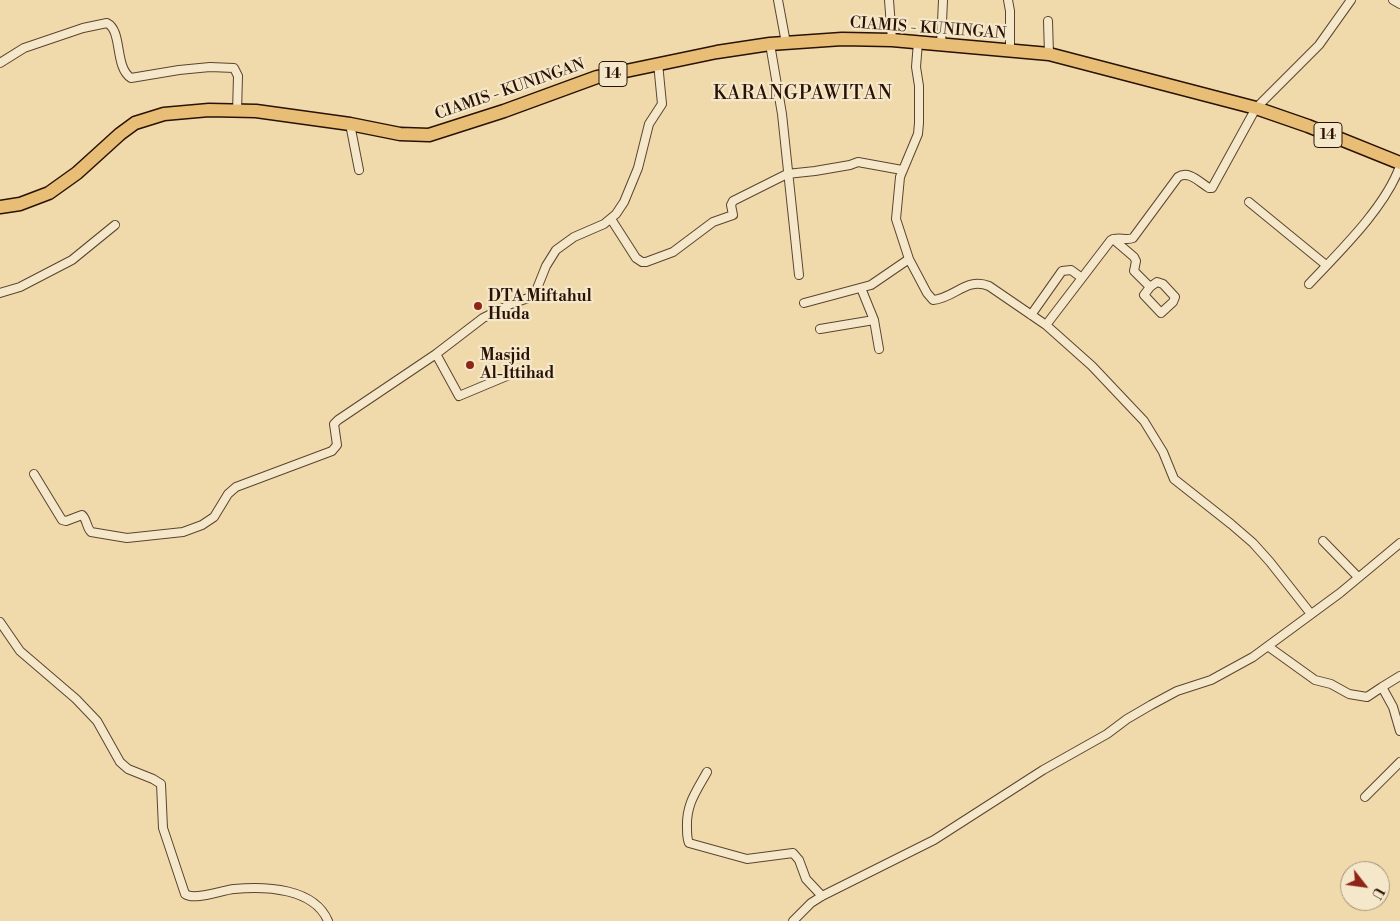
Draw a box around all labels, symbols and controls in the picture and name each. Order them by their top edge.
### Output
street label: CIAMIS - KUNINGAN [849,14,1007,44]
street label: CIAMIS - KUNINGAN [433,55,587,125]
road number: 14 [599,62,627,86]
district label: KARANGPAWITAN [711,83,895,105]
road number: 14 [1314,122,1342,148]
place label: DTA Miftahul Huda [488,287,592,325]
marker: DTA Miftahul Huda [472,300,484,312]
place label: Masjid Al-Ittihad [480,346,554,384]
marker: Masjid Al-Ittihad [464,359,476,371]
north arrow [1340,861,1390,911]
text: U [1367,884,1388,902]

